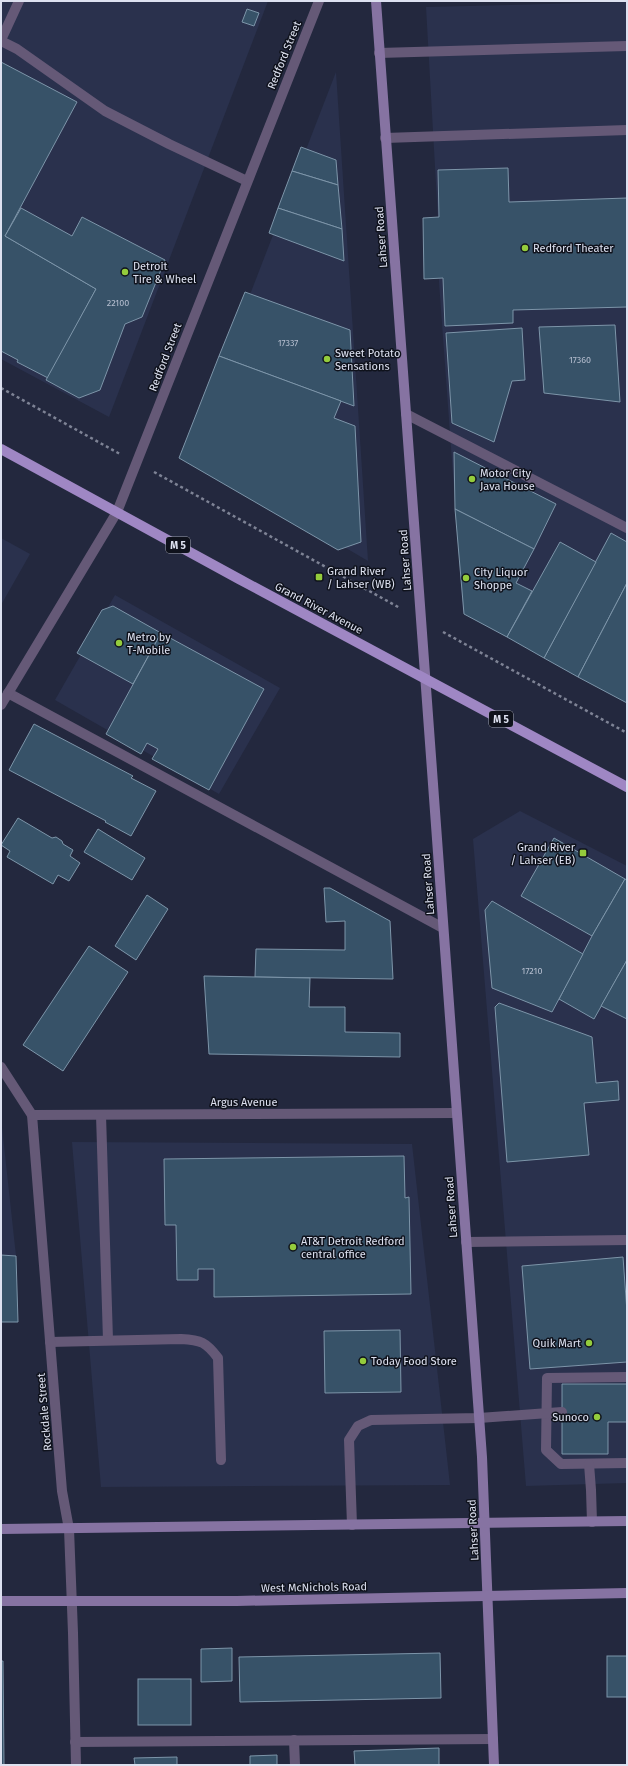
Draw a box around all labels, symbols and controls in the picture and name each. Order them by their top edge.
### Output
street label: Redford Street [265,19,304,91]
street label: Lahser Road [373,206,390,268]
place label: Redford Theater [533,242,614,255]
marker: Redford Theater [520,243,530,253]
place label: Detroit Tire & Wheel [133,260,196,286]
marker: Detroit Tire & Wheel [120,267,130,277]
house number: 22100 [107,298,129,308]
street label: Redford Street [146,321,185,393]
house number: 17337 [278,338,298,348]
place label: Sweet Potato Sensations [335,347,400,373]
marker: Sweet Potato Sensations [322,354,332,364]
house number: 17360 [569,355,591,365]
place label: Motor City Java House [480,467,535,493]
marker: Motor City Java House [467,474,477,484]
street label: Lahser Road [397,529,414,591]
road number: M 5 [166,537,190,553]
place label: Grand River / Lahser (WB) [327,565,395,591]
place label: City Liquor Shoppe [474,566,528,592]
marker: Grand River / Lahser (WB) [314,572,324,582]
marker: City Liquor Shoppe [461,573,471,583]
street label: Grand River Avenue [273,580,365,637]
place label: Metro by T-Mobile [127,631,171,657]
marker: Metro by T-Mobile [114,638,124,648]
road number: M 5 [489,711,513,727]
place label: Grand River / Lahser (EB) [511,841,576,867]
marker: Grand River / Lahser (EB) [578,848,588,858]
street label: Lahser Road [420,853,437,915]
house number: 17210 [522,966,542,976]
street label: Argus Avenue [211,1096,277,1109]
street label: Lahser Road [443,1176,460,1238]
place label: AT&T Detroit Redford central office [301,1235,405,1261]
marker: AT&T Detroit Redford central office [288,1242,298,1252]
place label: Quik Mart [533,1337,581,1350]
marker: Quik Mart [584,1338,594,1348]
place label: Today Food Store [371,1355,457,1368]
marker: Today Food Store [358,1356,368,1366]
street label: Rockdale Street [35,1372,54,1451]
place label: Sunoco [552,1411,589,1424]
marker: Sunoco [592,1412,602,1422]
street label: Lahser Road [465,1499,482,1561]
street label: West McNichols Road [261,1580,367,1595]

